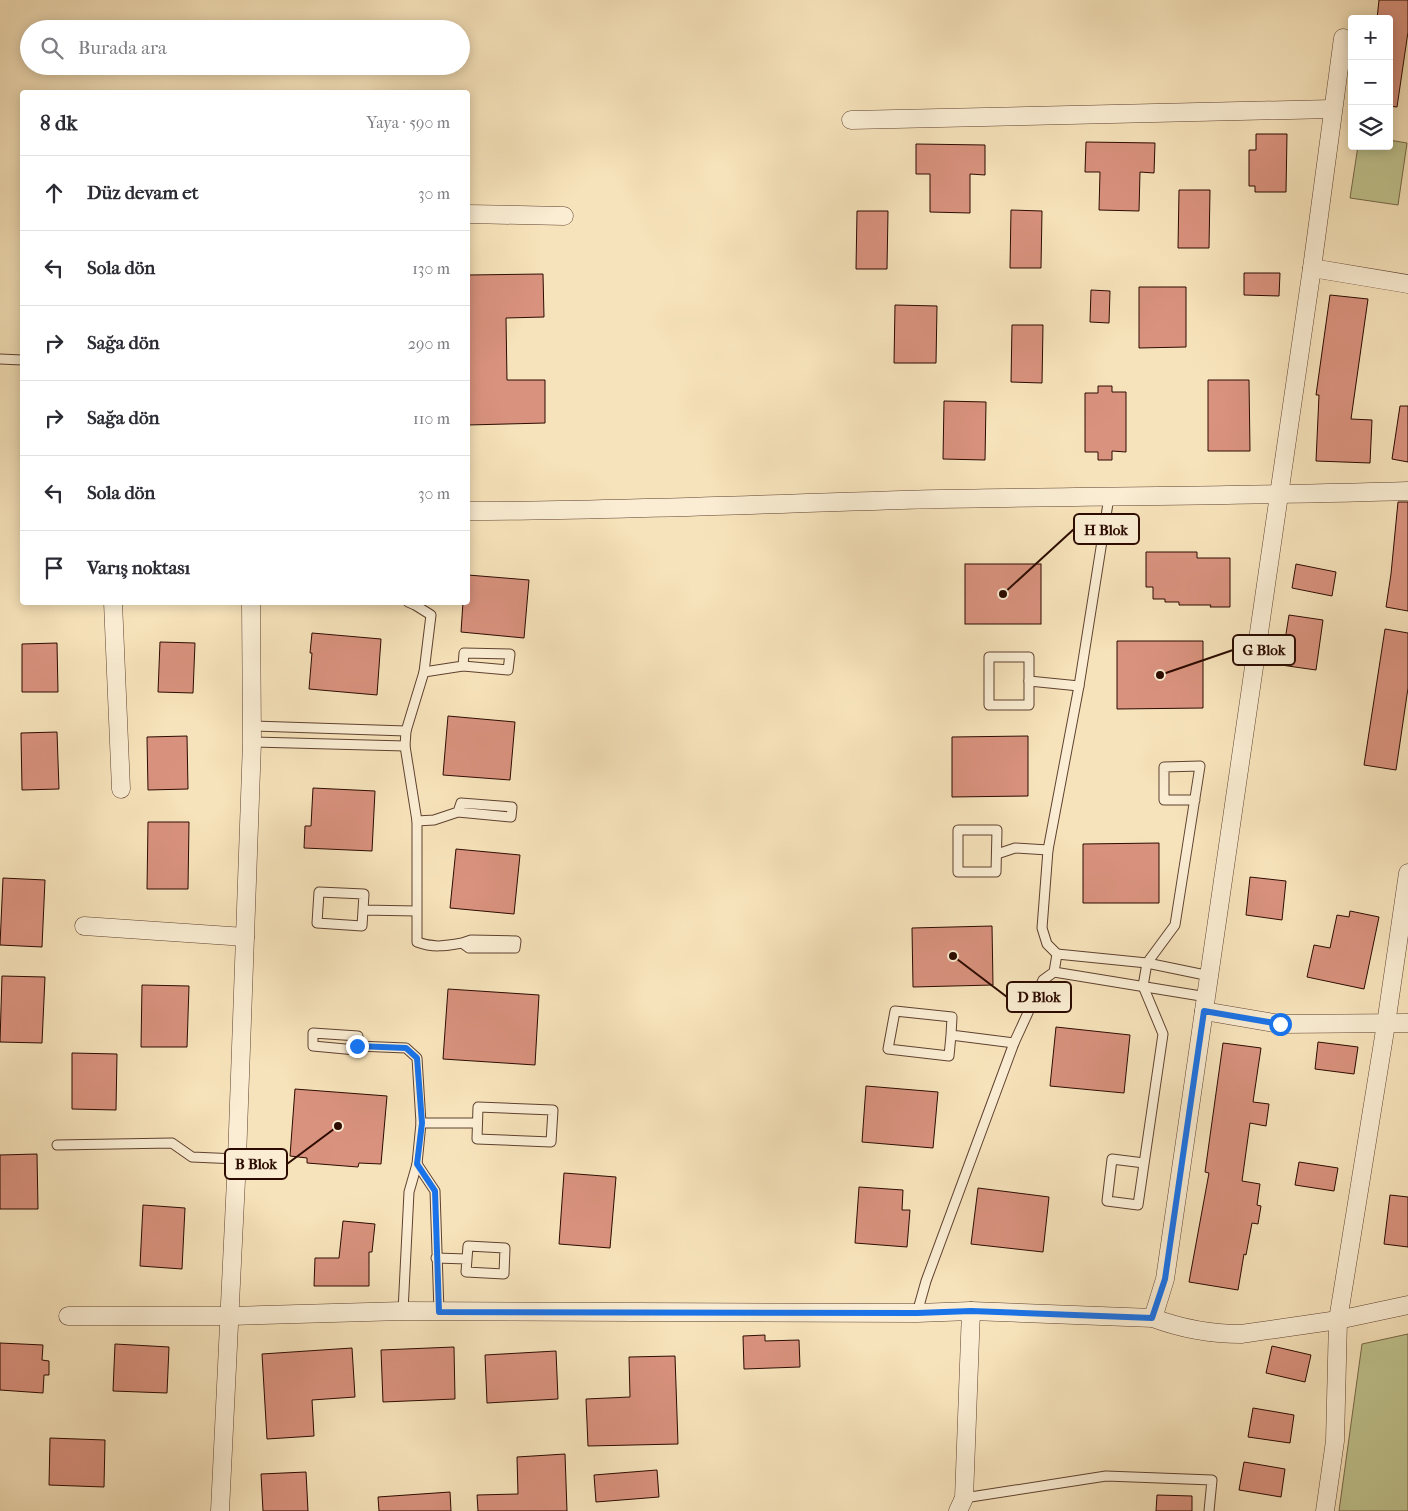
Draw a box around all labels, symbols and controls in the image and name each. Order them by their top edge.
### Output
map controls [1348,15,1393,150]
button: + [1348,15,1393,60]
search box [20,20,470,75]
icon: search [38,34,66,62]
text: Burada ara [78,37,167,59]
button: − [1348,60,1393,105]
button: layers [1348,105,1393,150]
text: 8 dk [40,111,77,135]
text: Yaya · 590 m [367,113,450,132]
icon: ahead [40,179,68,207]
text: Düz devam et [87,182,198,204]
text: 30 m [418,184,450,203]
icon: left [40,254,68,282]
text: Sola dön [87,257,155,279]
text: 130 m [412,259,450,278]
icon: right [40,329,68,357]
text: Sağa dön [87,332,160,354]
text: 290 m [408,334,450,353]
icon: right [40,404,68,432]
text: Sağa dön [87,407,160,429]
text: 110 m [413,409,450,428]
icon: left [40,479,68,507]
text: Sola dön [87,482,155,504]
text: 30 m [418,484,450,503]
callout: H Blok [1074,514,1139,544]
text: H Blok [1084,521,1129,539]
icon: arrive [40,554,68,582]
text: Varış noktası [87,557,190,579]
callout: G Blok [1233,635,1295,665]
text: G Blok [1243,641,1287,659]
callout: D Blok [1007,982,1071,1012]
text: D Blok [1017,988,1062,1006]
route start [1269,1013,1292,1036]
route end [346,1035,369,1058]
callout: B Blok [225,1149,287,1179]
text: B Blok [235,1155,278,1173]

